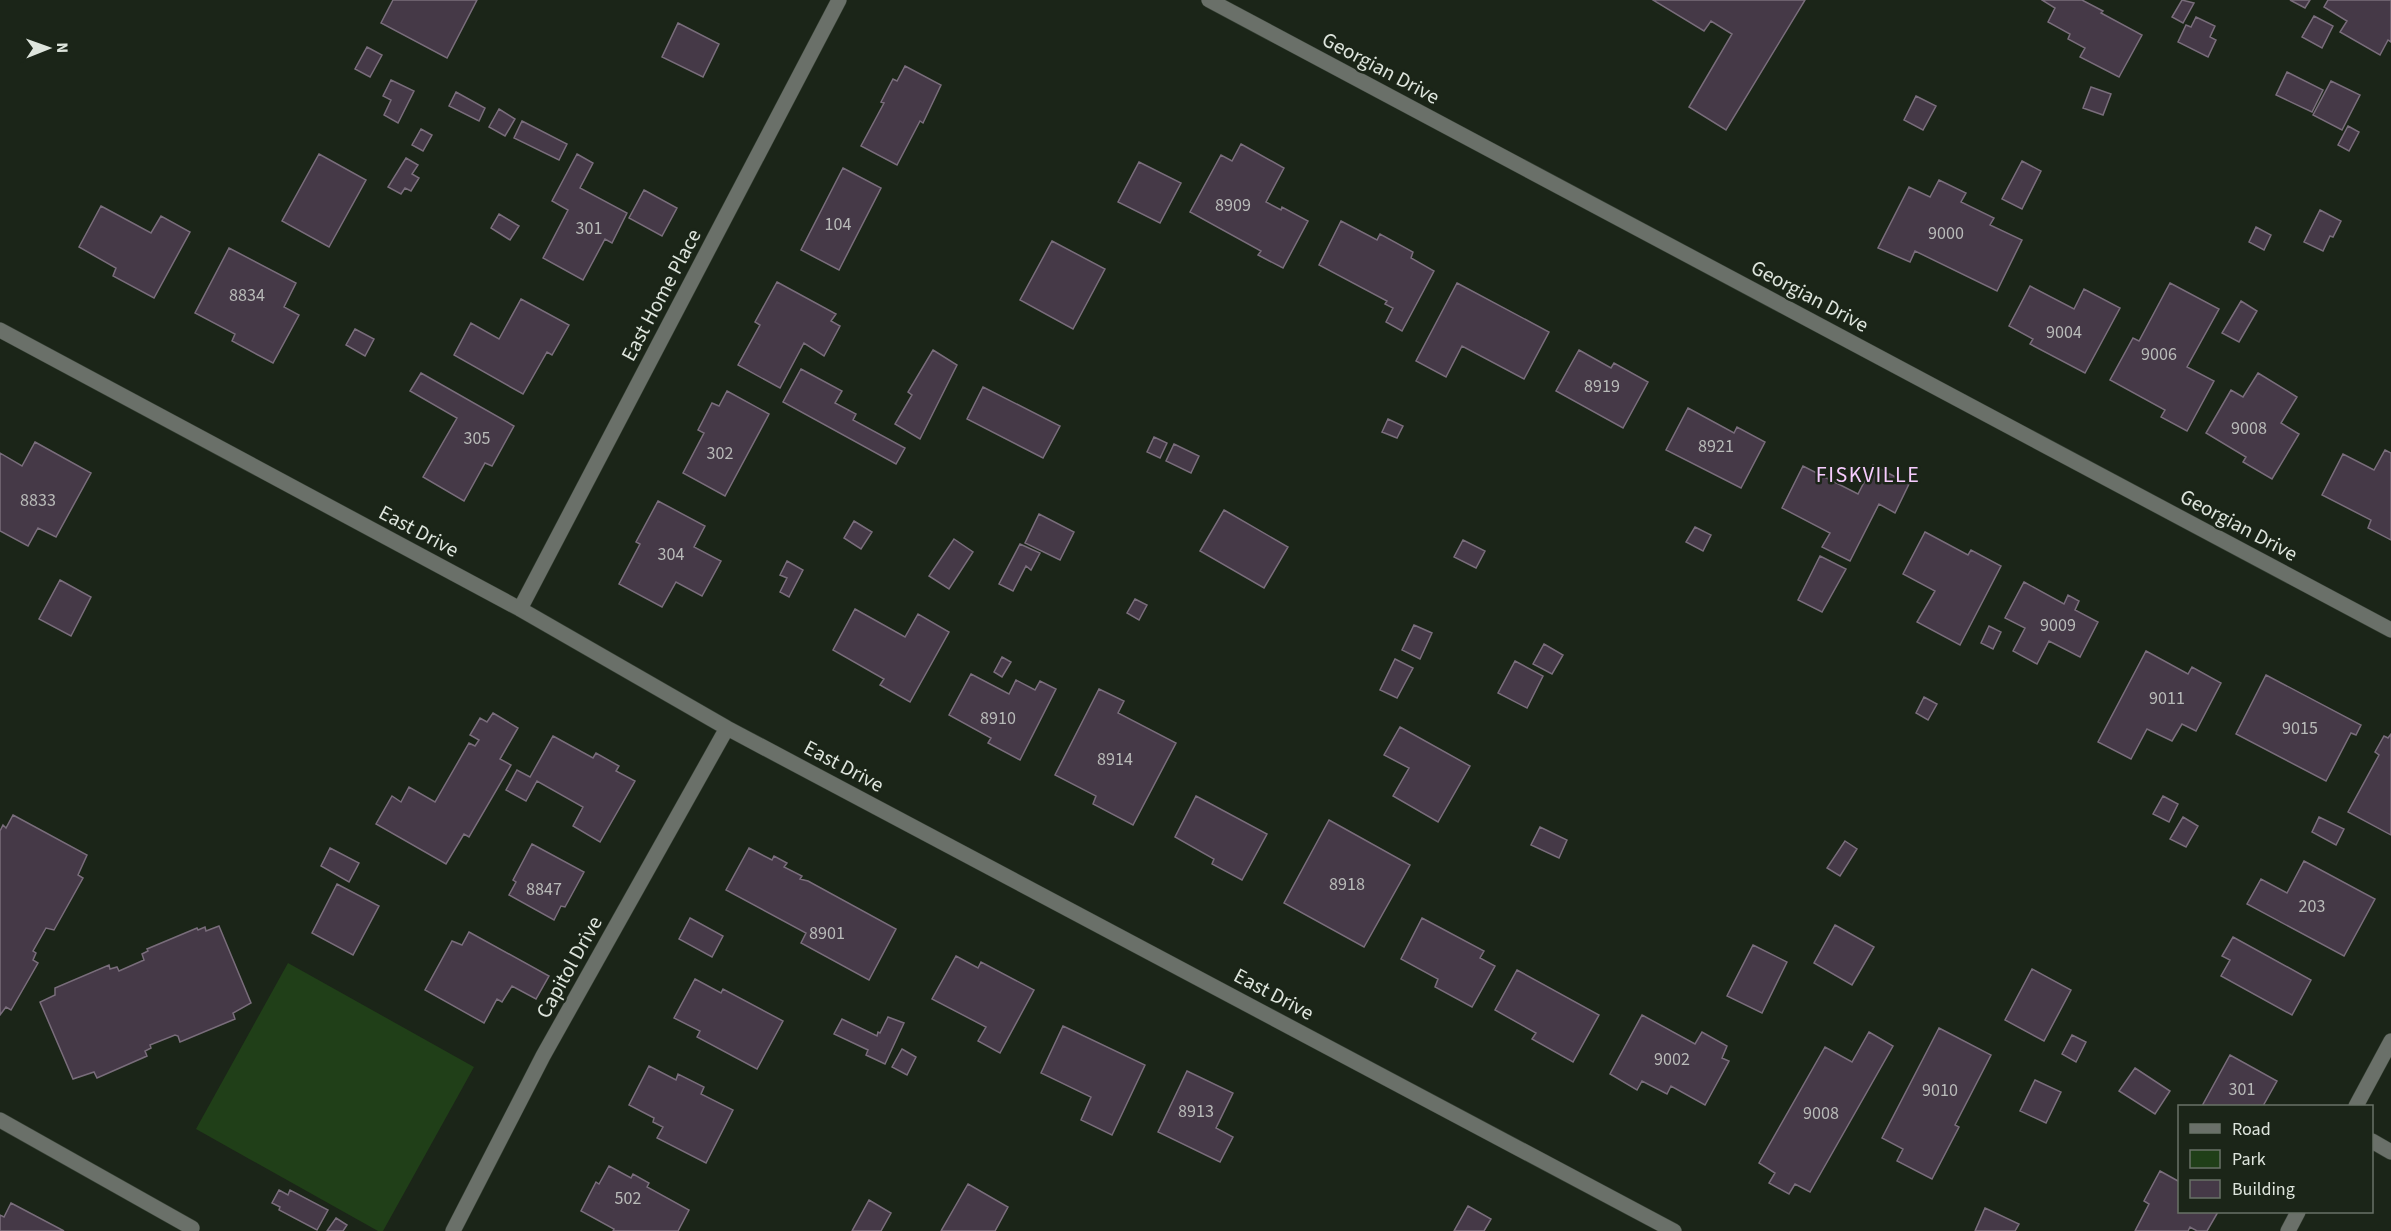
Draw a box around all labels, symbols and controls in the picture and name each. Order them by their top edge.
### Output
north arrow [18,18,78,78]
street label: Georgian Drive [1317,24,1445,112]
text: N [51,42,73,53]
house number: 8909 [1215,193,1251,218]
house number: 104 [825,212,851,237]
house number: 301 [576,216,602,241]
house number: 9000 [1928,221,1964,246]
street label: East Home Place [614,224,708,366]
street label: Georgian Drive [1746,252,1874,340]
house number: 8834 [229,283,265,308]
house number: 9004 [2046,320,2082,345]
house number: 9006 [2141,342,2177,367]
house number: 8919 [1584,374,1620,399]
house number: 9008 [2231,416,2267,441]
house number: 305 [464,426,490,451]
house number: 8921 [1698,434,1734,459]
house number: 302 [707,441,733,466]
district label: FISKVILLE [1816,459,1920,491]
street label: Georgian Drive [2175,481,2303,569]
house number: 8833 [20,488,56,513]
street label: East Drive [374,497,464,565]
house number: 304 [658,542,684,567]
house number: 9009 [2040,613,2076,638]
house number: 9011 [2149,686,2185,711]
house number: 8910 [980,706,1016,731]
house number: 9015 [2282,716,2318,741]
street label: East Drive [799,732,889,800]
house number: 8914 [1097,747,1133,772]
house number: 8918 [1329,872,1365,897]
house number: 8847 [526,877,562,902]
house number: 203 [2299,894,2325,919]
street label: Capitol Drive [529,910,609,1024]
house number: 8901 [809,921,845,946]
street label: East Drive [1229,960,1319,1028]
house number: 9002 [1654,1047,1690,1072]
house number: 301 [2229,1077,2255,1102]
house number: 9010 [1922,1078,1958,1103]
house number: 8913 [1178,1099,1214,1124]
house number: 9008 [1803,1101,1839,1126]
legend [2178,1105,2373,1213]
text: Road [2232,1117,2271,1142]
text: Park [2232,1147,2266,1172]
text: Building [2232,1177,2295,1202]
house number: 502 [615,1186,641,1211]

